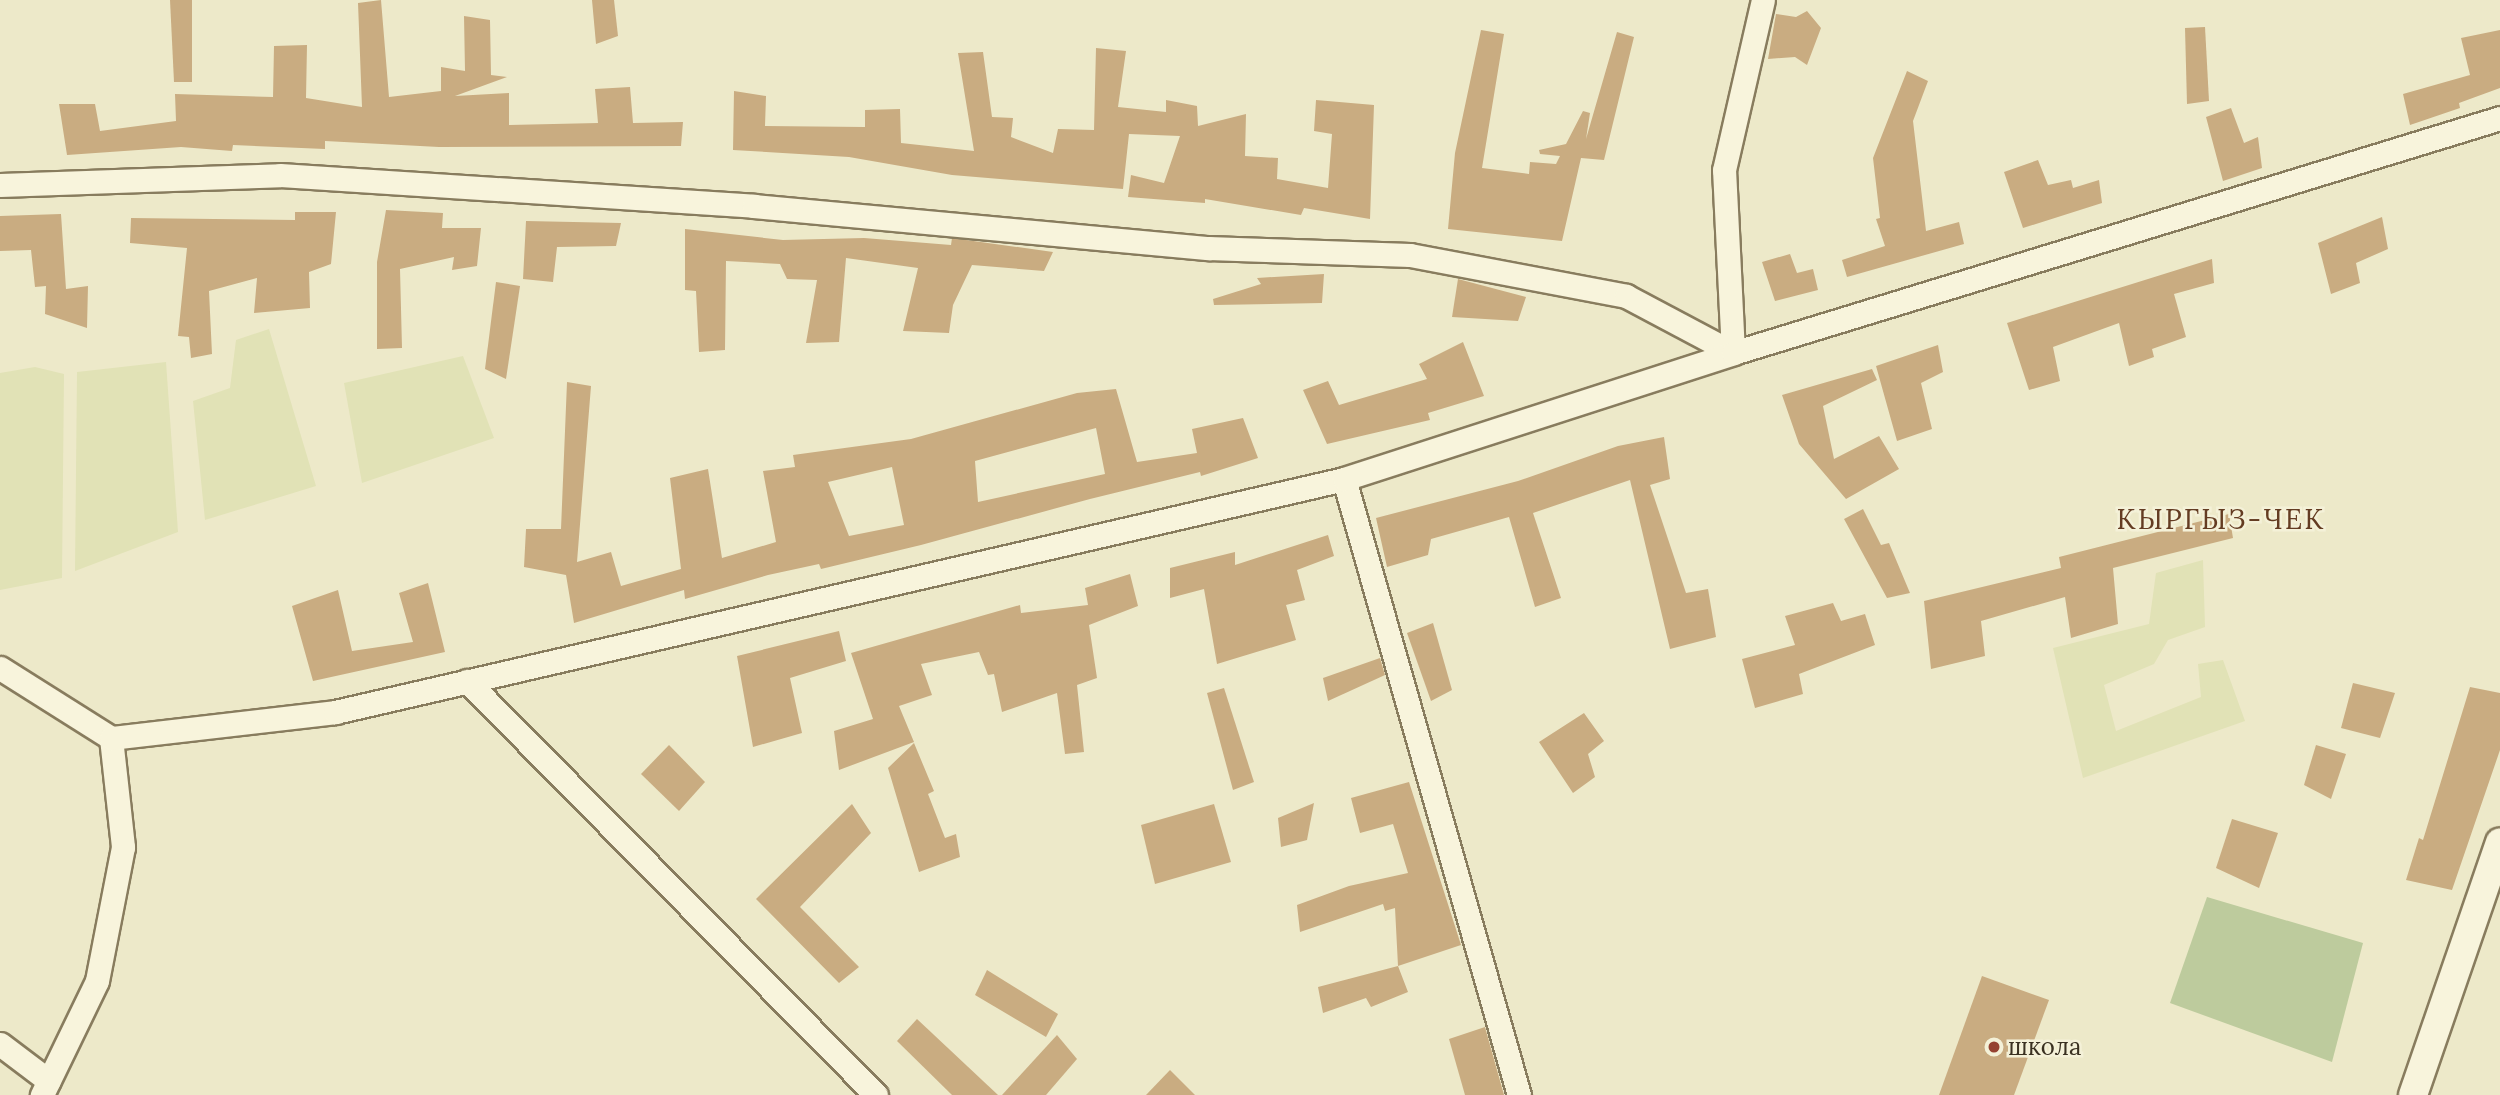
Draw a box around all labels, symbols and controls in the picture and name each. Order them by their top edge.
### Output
district label: КЫРГЫЗ-ЧЕК [2118,502,2324,536]
place label: школа [2008,1033,2081,1061]
marker: школа [1986,1039,2002,1055]

